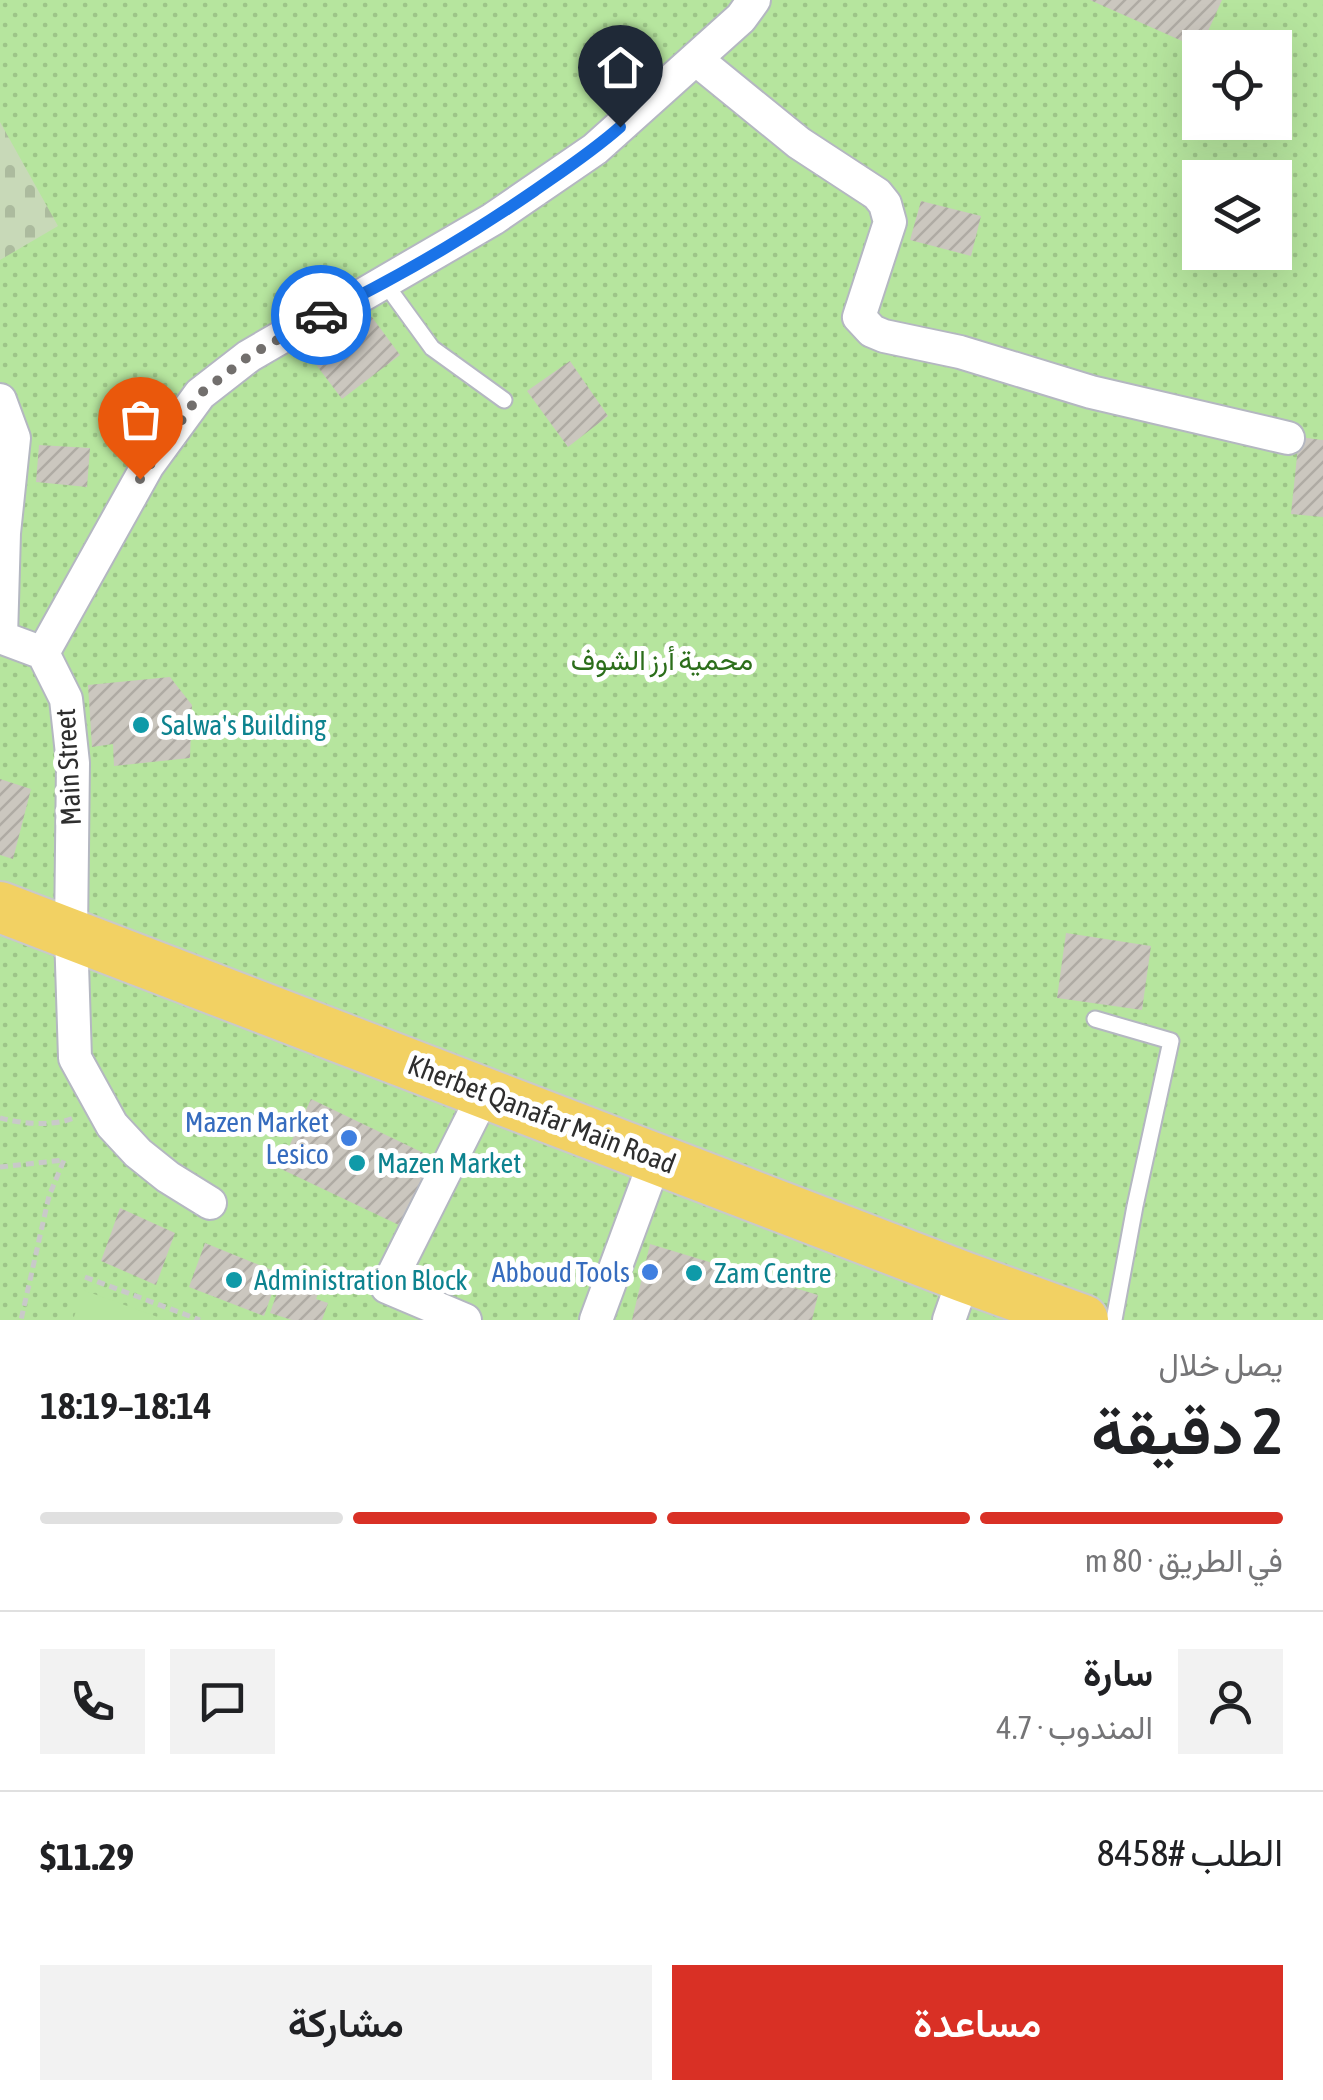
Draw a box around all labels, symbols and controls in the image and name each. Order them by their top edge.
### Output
pin [578,25,663,128]
map controls [1182,30,1292,270]
button: locate [1182,30,1292,140]
icon: home [593,40,648,95]
button: layers [1182,160,1292,270]
courier [271,265,371,365]
icon: car [294,288,349,343]
pin [98,377,183,480]
icon: bag [113,392,168,447]
park label: محمية أرز الشوف [571,644,753,678]
street label: Main Street [49,708,87,826]
place label: Salwa's Building [161,709,326,741]
marker: Salwa's Building [130,714,152,736]
street label: Kherbet Qanafar Main Road [404,1048,680,1180]
place label: Mazen Market Lesico [185,1106,329,1170]
marker: Mazen Market Lesico [338,1127,360,1149]
place label: Mazen Market [377,1147,521,1179]
marker: Mazen Market [346,1152,368,1174]
place label: Abboud Tools [492,1256,630,1288]
place label: Zam Centre [714,1257,832,1289]
marker: Abboud Tools [639,1261,661,1283]
marker: Zam Centre [683,1262,705,1284]
place label: Administration Block [254,1264,468,1296]
marker: Administration Block [223,1269,245,1291]
text: يصل خلال [1159,1346,1283,1383]
text: 18:14–18:19 [40,1384,212,1427]
text: 2 دقيقة [1091,1393,1283,1468]
text: في الطريق · 80 m [1085,1542,1283,1579]
button: phone [40,1649,145,1754]
button: chat [170,1649,275,1754]
button: person [1178,1649,1283,1754]
text: سارة [1083,1651,1153,1694]
text: المندوب · 4.7 [997,1709,1153,1746]
text: الطلب #8458 [1097,1831,1283,1874]
text: $11.29 [40,1835,134,1878]
button: مشاركة [40,1965,652,2080]
button: مساعدة [672,1965,1283,2080]

